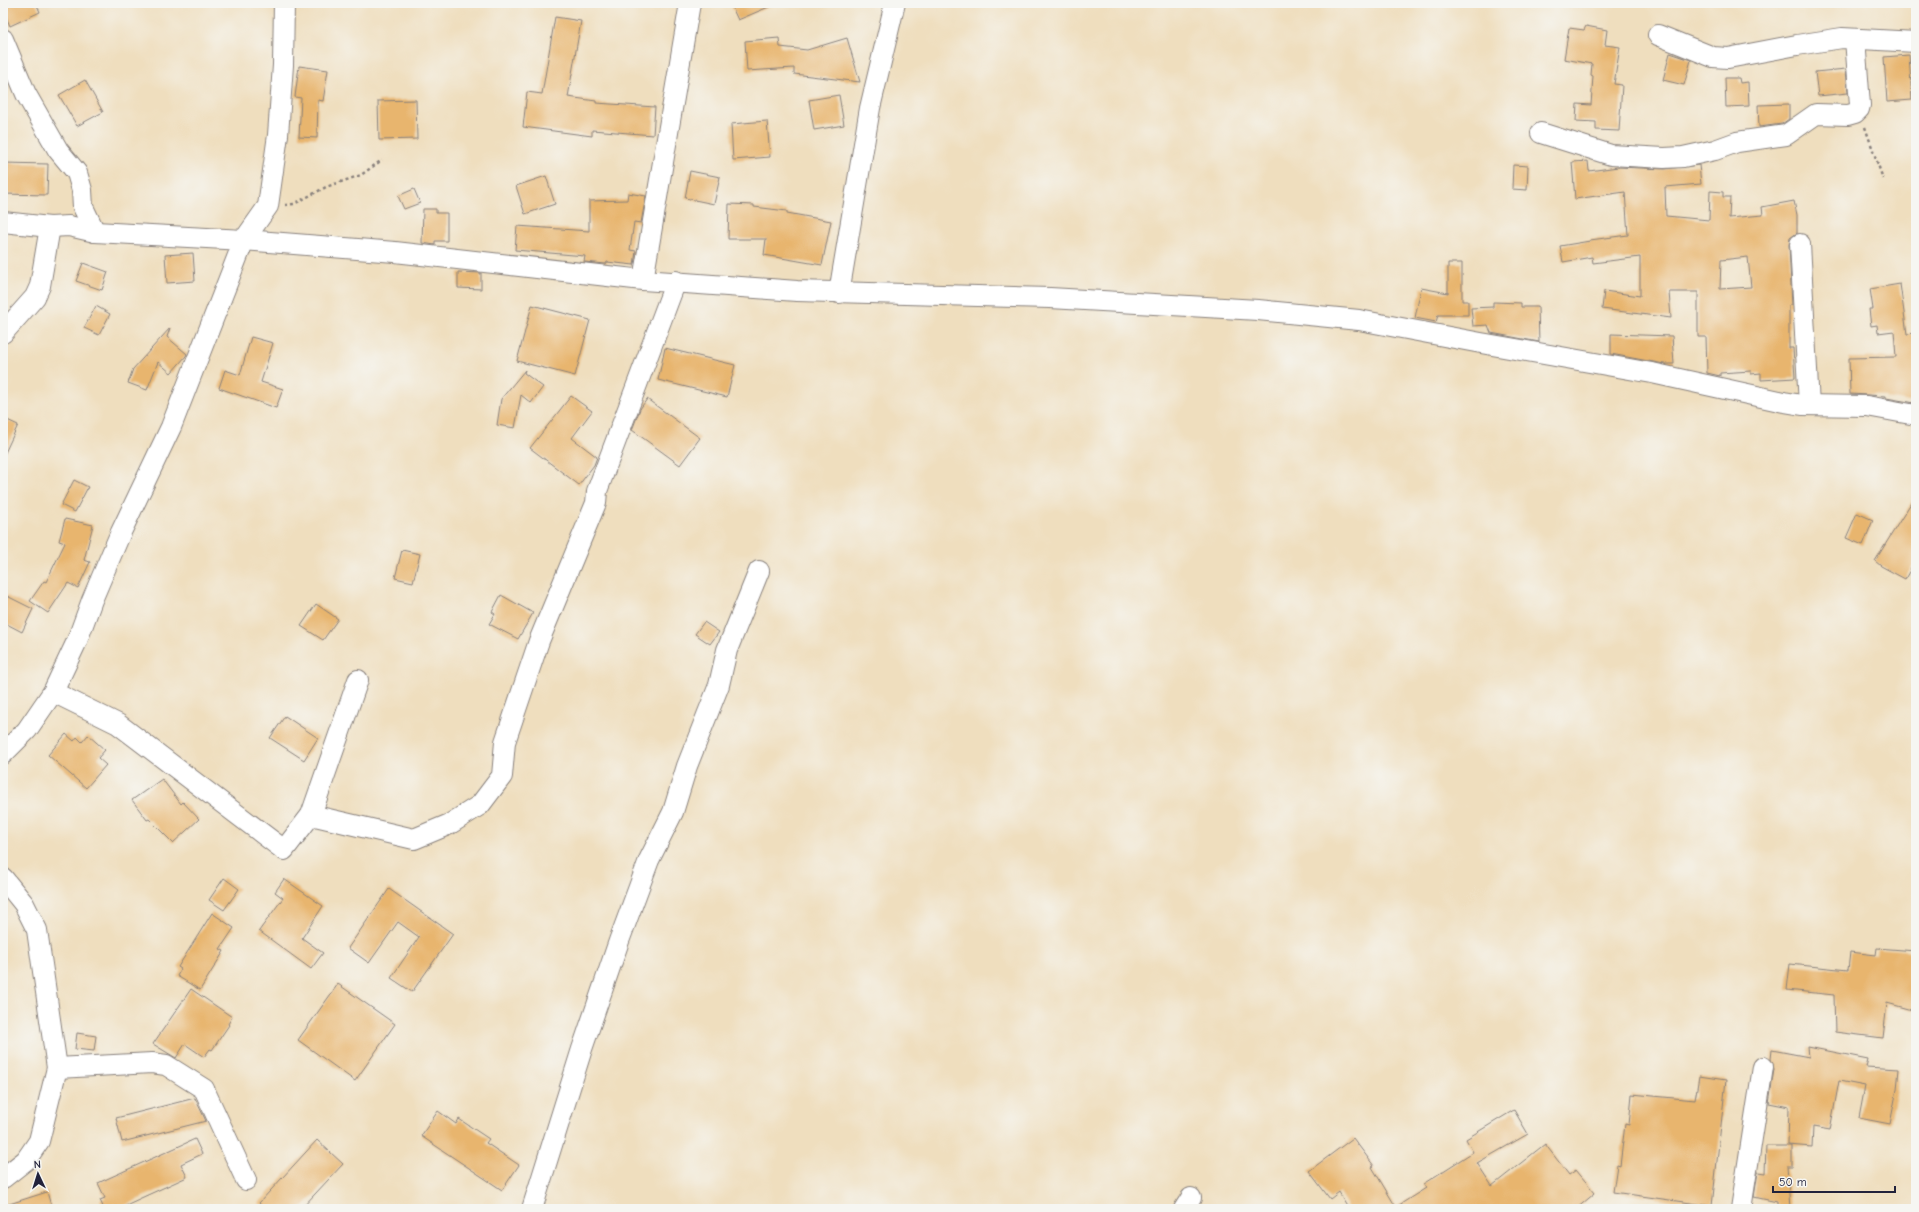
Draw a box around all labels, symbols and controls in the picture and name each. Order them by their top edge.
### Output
north arrow [18,1154,58,1194]
text: N [33,1158,41,1171]
scale bar [1773,1168,1895,1194]
text: 50 m [1779,1175,1807,1189]

